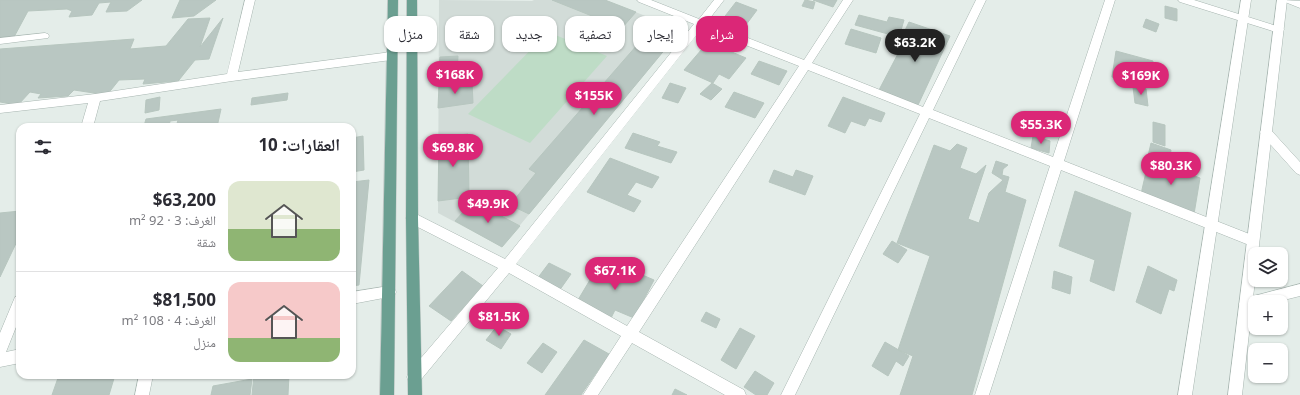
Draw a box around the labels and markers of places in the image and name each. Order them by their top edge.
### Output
pin: $63.2K [882,29,948,63]
pin: $168K [427,61,483,95]
pin: $169K [1113,62,1169,96]
pin: $155K [566,82,622,116]
pin: $55.3K [1008,111,1074,145]
pin: $69.8K [420,134,486,168]
pin: $80.3K [1138,152,1204,186]
pin: $49.9K [455,190,521,224]
pin: $67.1K [582,257,648,291]
pin: $81.5K [466,303,532,337]

